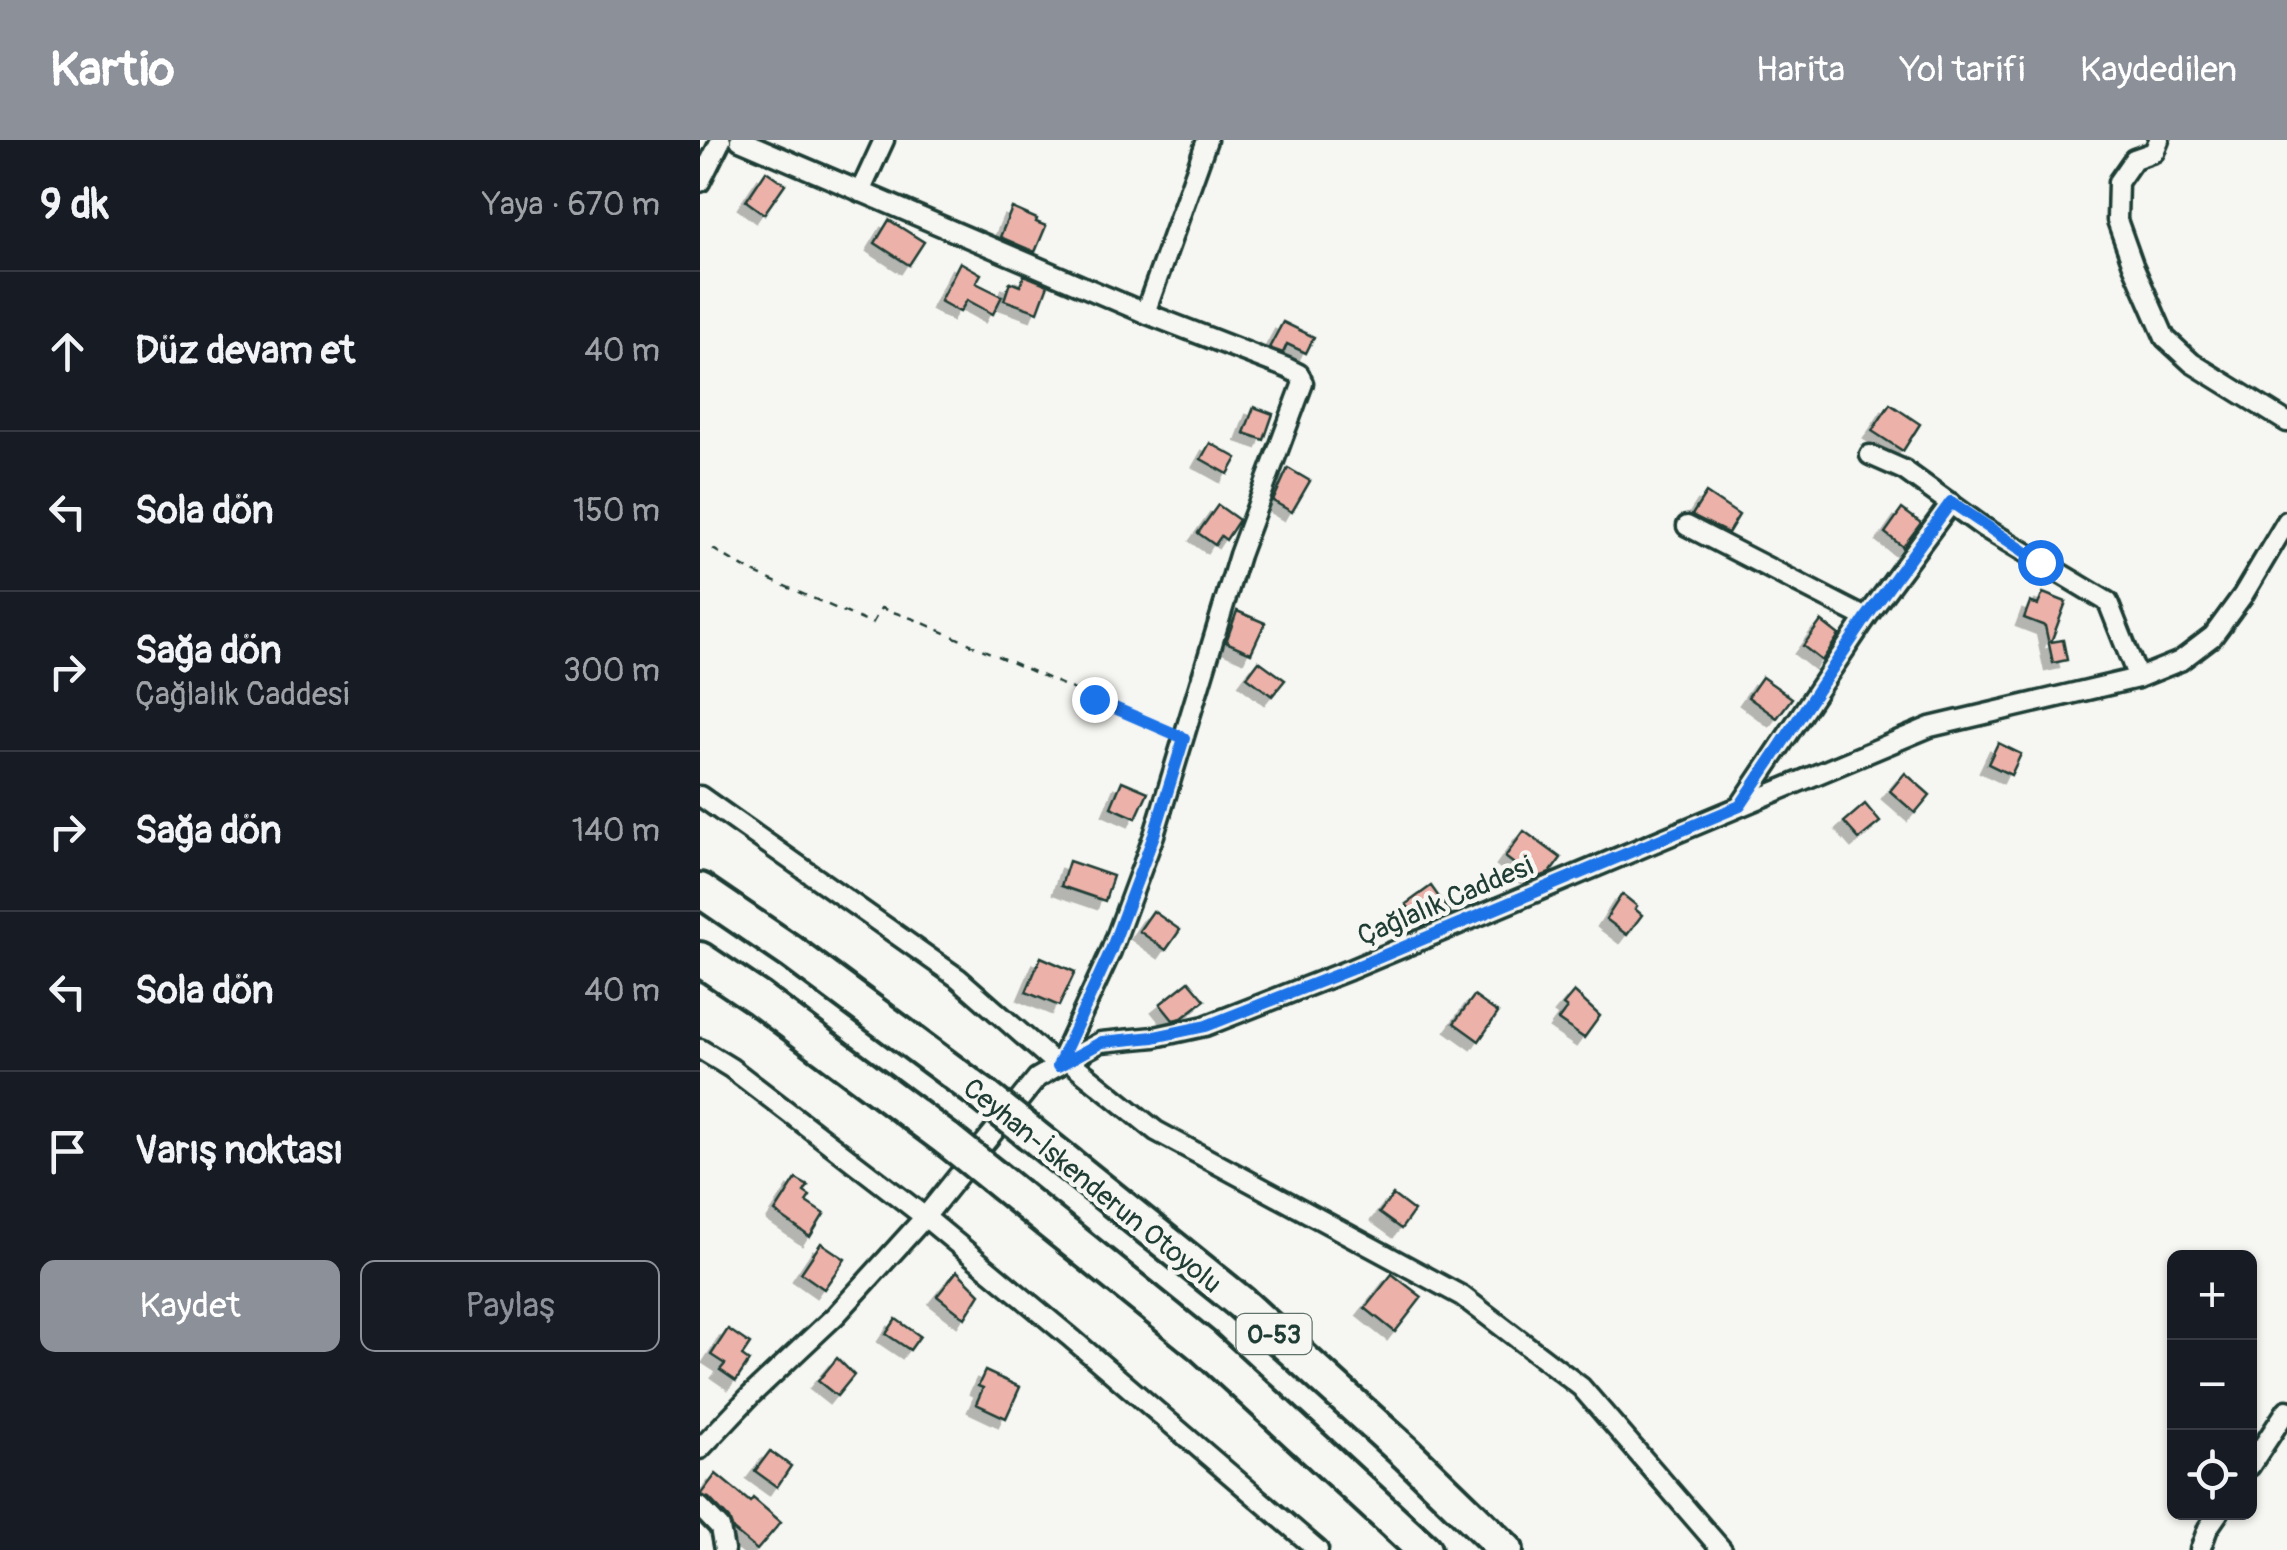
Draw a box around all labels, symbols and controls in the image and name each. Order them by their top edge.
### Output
text: Kartio [50,40,175,100]
text: Harita [1756,48,1845,92]
text: Yol tarifi [1900,48,2025,92]
text: Kaydedilen [2080,48,2237,92]
text: 9 dk [40,179,109,231]
text: Yaya · 670 m [483,185,660,225]
icon: ahead [40,324,95,379]
text: Düz devam et [135,327,355,375]
text: 40 m [584,331,660,371]
icon: left [40,484,95,539]
text: Sola dön [135,487,273,535]
text: 150 m [573,491,660,531]
route start [2018,540,2064,586]
text: Sağa dön [135,627,282,675]
icon: right [40,644,95,699]
text: 300 m [563,651,660,691]
text: Çağlalık Caddesi [135,675,349,715]
route end [1072,677,1118,723]
icon: right [40,804,95,859]
text: Sağa dön [135,807,282,855]
text: 140 m [572,811,660,851]
street label: Çağlalık Caddesi [1352,849,1539,954]
icon: left [40,964,95,1019]
text: Sola dön [135,967,273,1015]
text: 40 m [584,971,660,1011]
street label: Ceyhan-İskenderun Otoyolu [956,1071,1229,1301]
icon: arrive [40,1124,95,1179]
text: Varış noktası [135,1127,343,1175]
map controls [2167,1250,2257,1520]
button: + [2167,1250,2257,1340]
button: Kaydet [40,1260,340,1352]
button: Paylaş [360,1260,660,1352]
road number: O-53 [1236,1314,1312,1354]
button: − [2167,1340,2257,1430]
button: locate [2167,1430,2257,1520]

